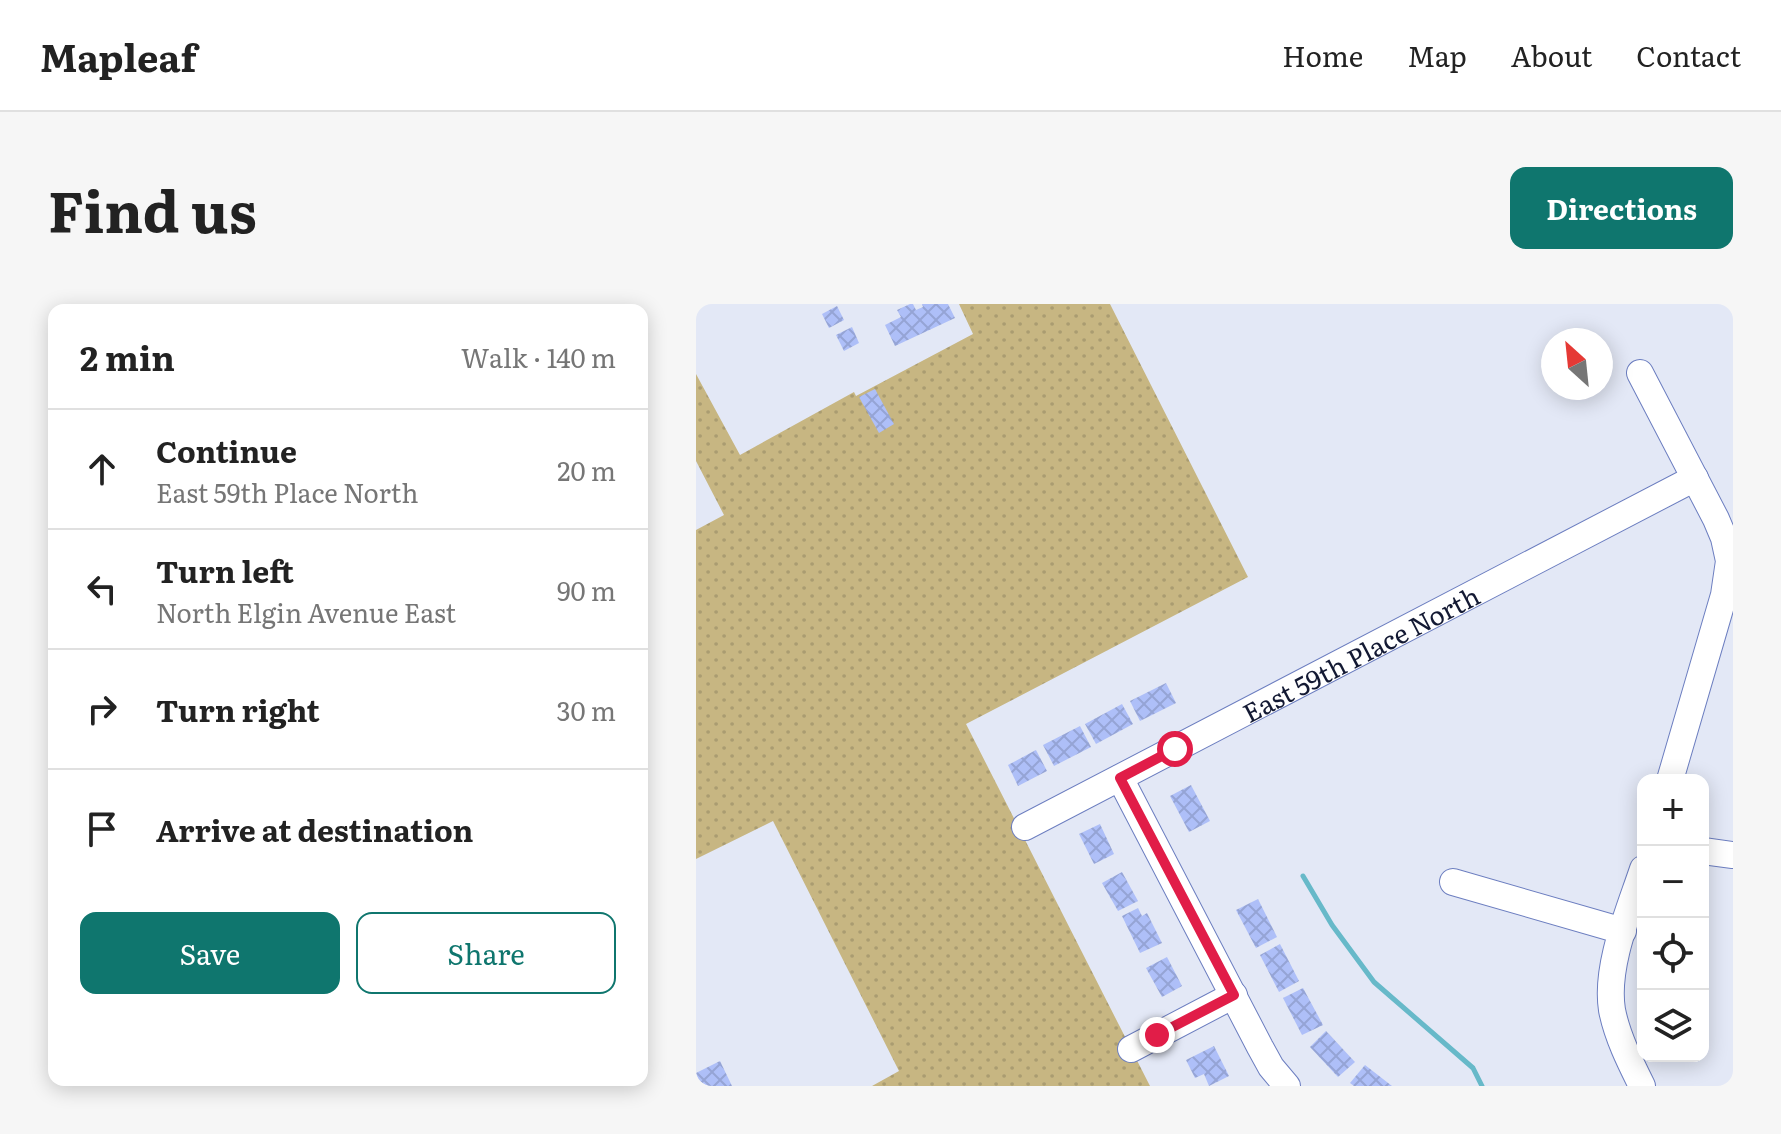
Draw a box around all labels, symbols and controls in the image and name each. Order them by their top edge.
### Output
text: Mapleaf [40,27,197,84]
text: Home [1282,34,1363,76]
text: Map [1407,34,1467,76]
text: About [1511,34,1592,76]
text: Contact [1636,34,1741,76]
text: Find us [48,167,257,250]
button: Directions [1510,167,1733,249]
north arrow [1541,328,1613,400]
text: 2 min [80,331,175,381]
text: Walk · 140 m [461,337,616,376]
text: Continue [156,428,297,472]
icon: ahead [80,447,124,491]
text: 20 m [557,450,616,489]
text: East 59th Place North [156,472,418,511]
text: Turn left [156,548,294,592]
icon: left [80,567,124,611]
text: 90 m [557,570,616,609]
street label: East 59th Place North [1235,574,1486,730]
text: North Elgin Avenue East [156,592,456,631]
icon: right [80,687,124,731]
text: Turn right [156,687,320,731]
text: 30 m [556,690,616,729]
route start [1157,731,1193,767]
map controls [1637,774,1709,1062]
button: + [1637,774,1709,846]
icon: arrive [80,807,124,851]
text: Arrive at destination [156,807,473,851]
button: − [1637,846,1709,918]
button: Save [80,912,340,994]
button: Share [356,912,616,994]
button: locate [1637,918,1709,990]
button: layers [1637,990,1709,1062]
route end [1139,1017,1175,1053]

